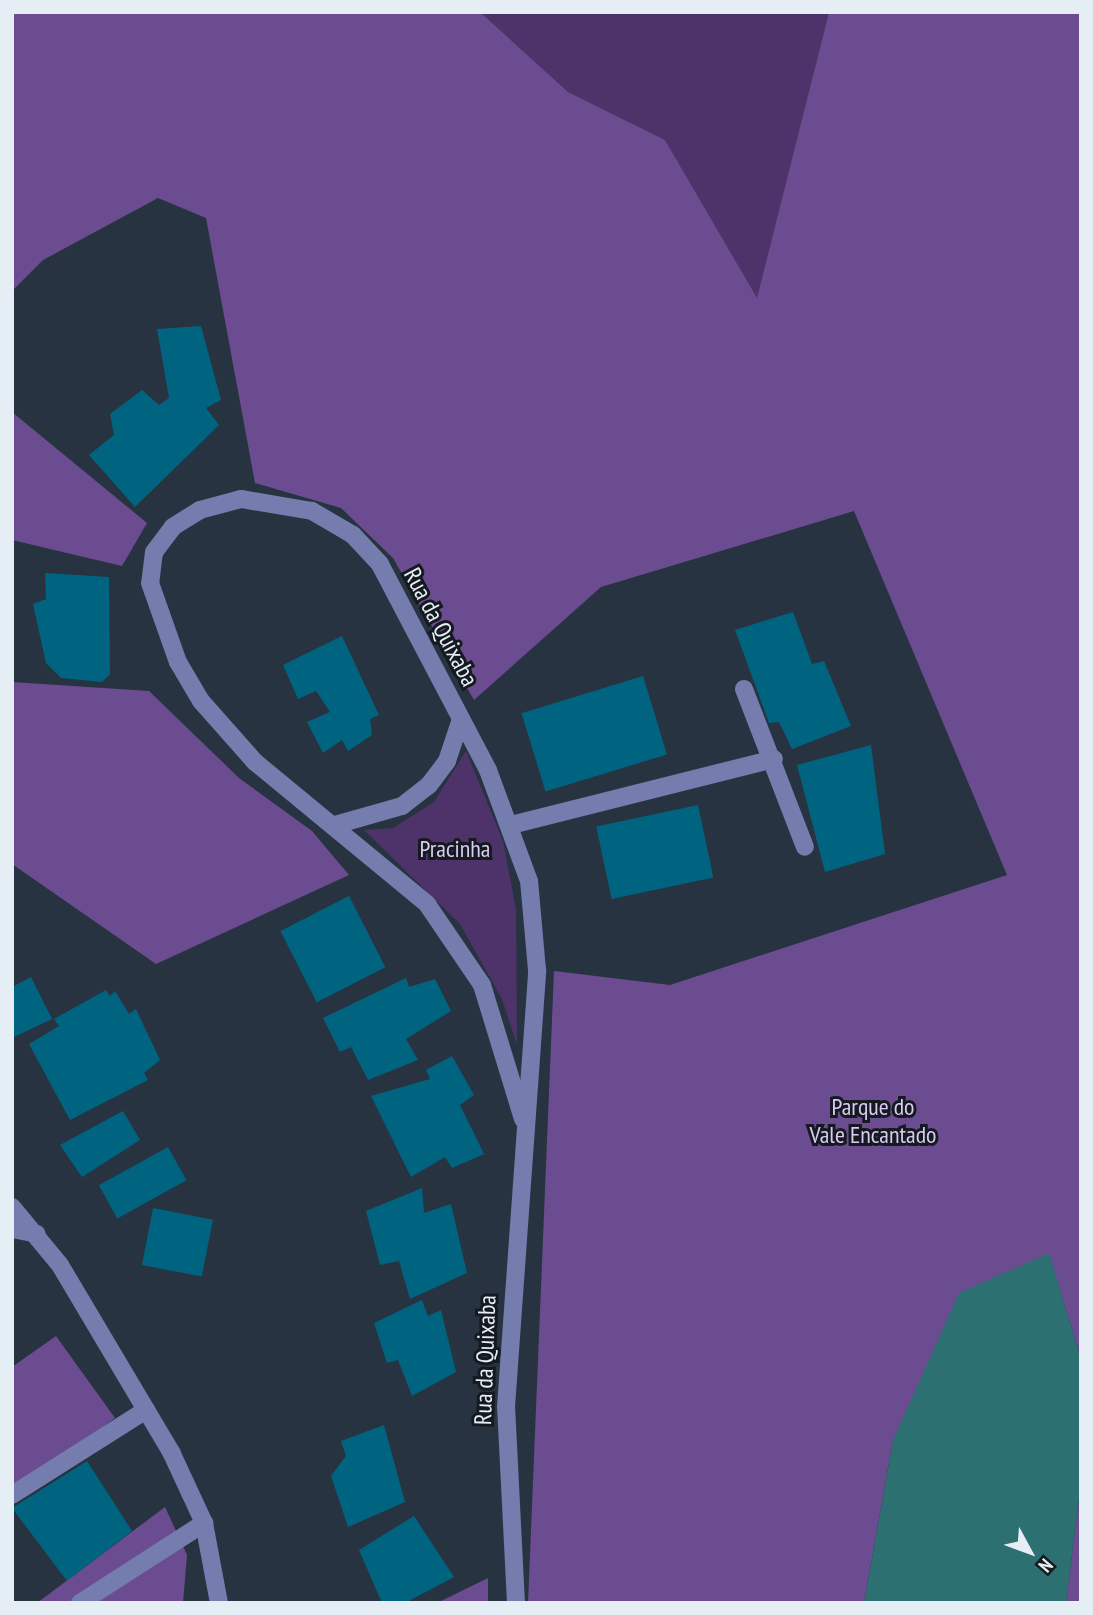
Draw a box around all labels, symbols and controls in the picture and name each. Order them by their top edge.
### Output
street label: Rua da Quixaba [398,563,484,691]
park label: Pracinha [420,835,490,863]
park label: Parque do Vale Encantado [810,1093,936,1149]
street label: Rua da Quixaba [468,1295,502,1425]
north arrow [995,1517,1065,1587]
text: N [1033,1554,1058,1578]

